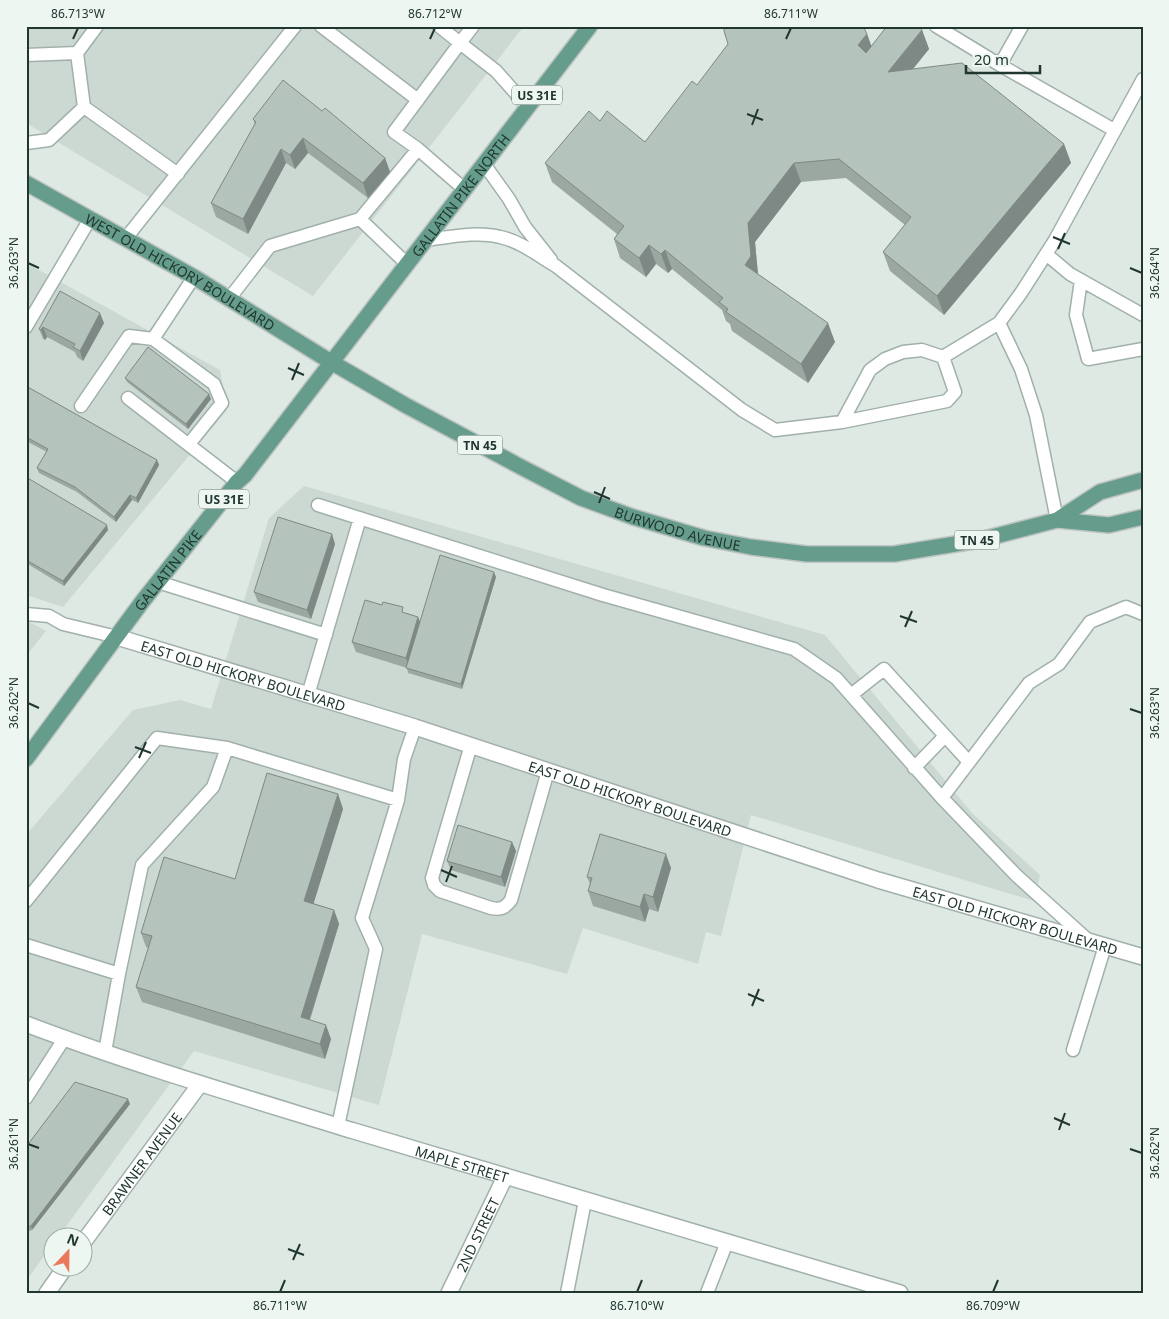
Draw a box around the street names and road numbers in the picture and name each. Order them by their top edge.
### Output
road number: US 31E [512,86,562,104]
street label: GALLATIN PIKE NORTH [407,130,514,260]
street label: WEST OLD HICKORY BOULEVARD [82,209,279,335]
road number: TN 45 [458,436,502,454]
road number: US 31E [199,489,249,508]
street label: BURWOOD AVENUE [612,502,742,554]
street label: GALLATIN PIKE [129,526,205,614]
road number: TN 45 [954,530,1000,550]
street label: EAST OLD HICKORY BOULEVARD [139,635,348,715]
street label: EAST OLD HICKORY BOULEVARD [526,756,734,841]
street label: EAST OLD HICKORY BOULEVARD [911,881,1120,959]
street label: BRAWNER AVENUE [97,1108,186,1219]
street label: MAPLE STREET [413,1141,511,1186]
street label: 2ND STREET [451,1194,503,1275]

